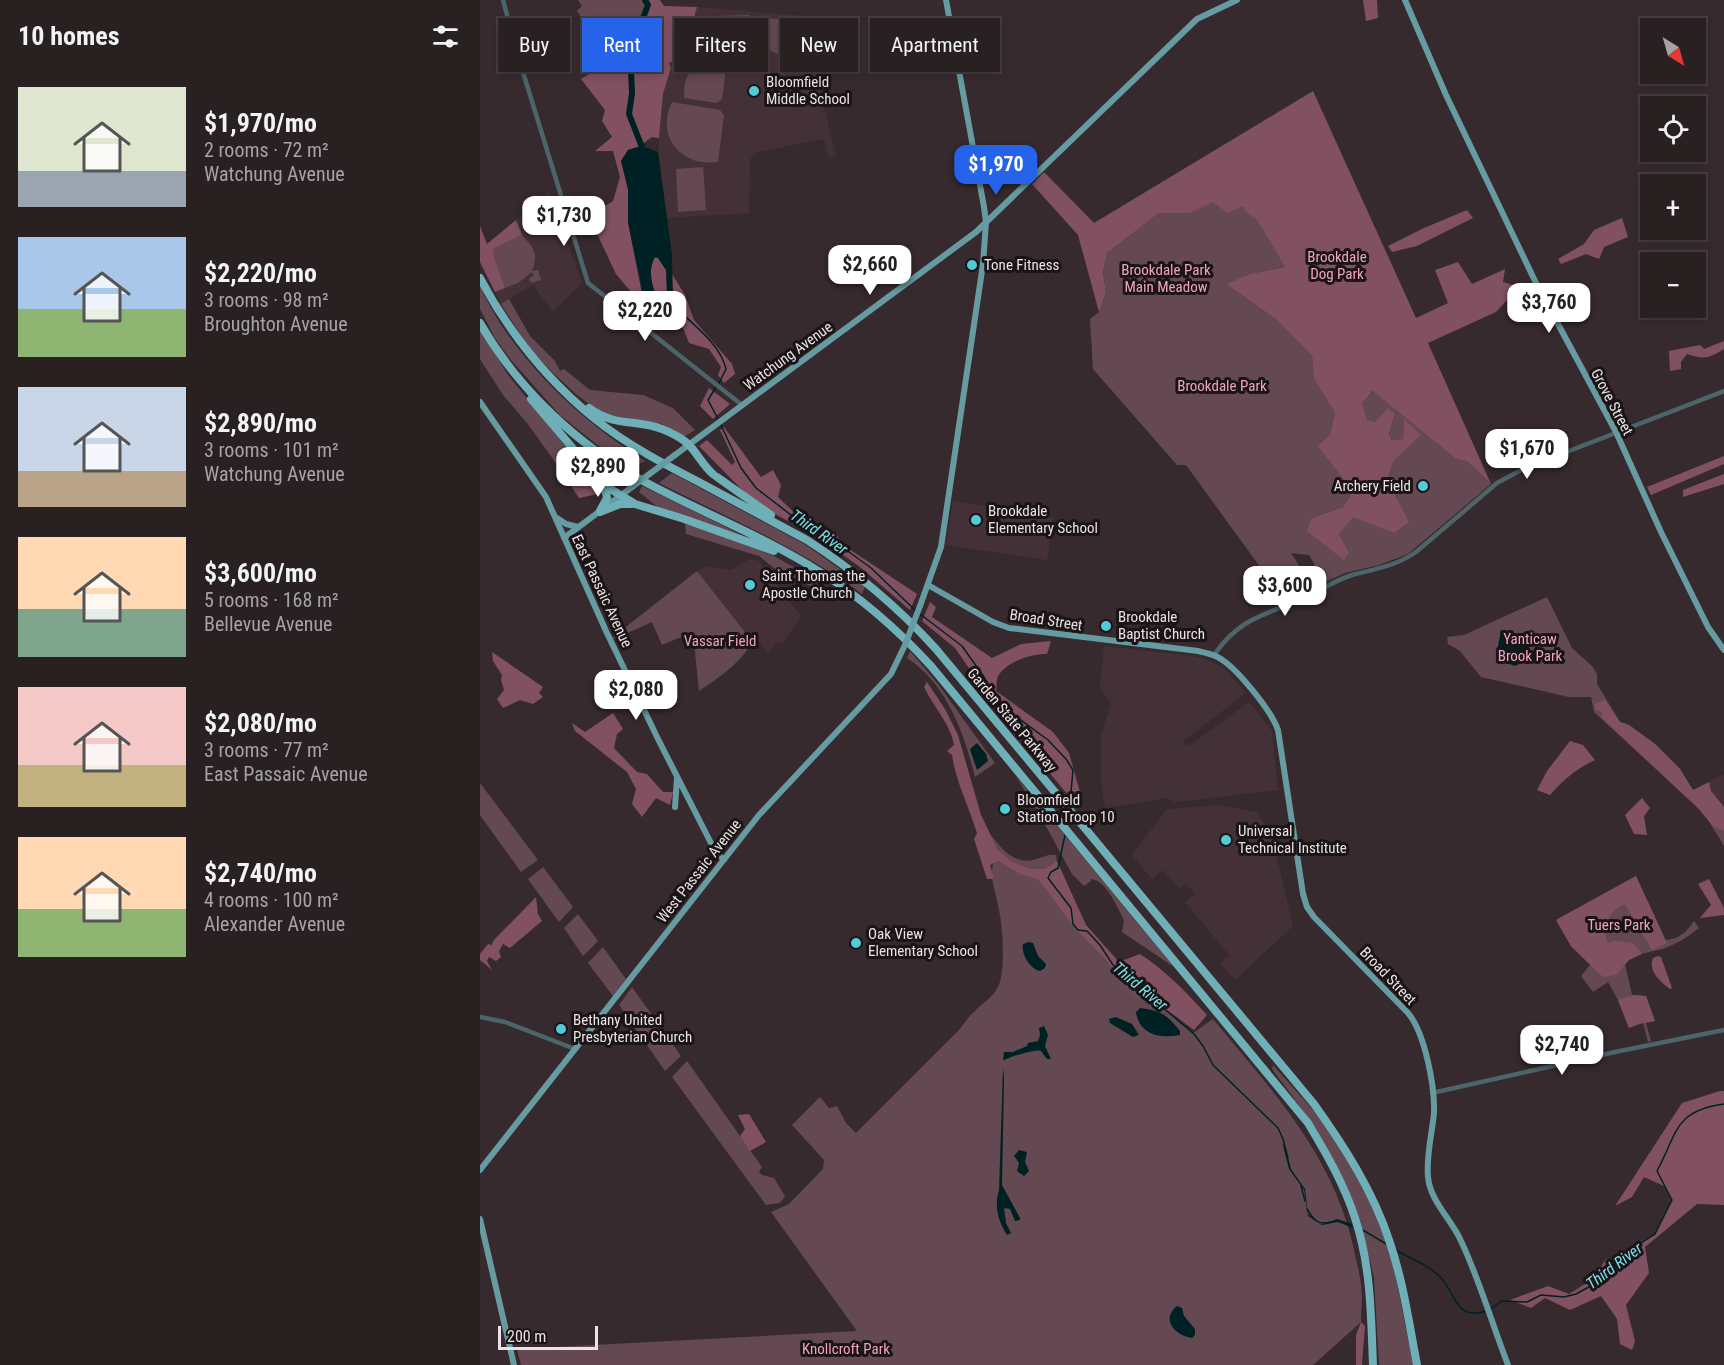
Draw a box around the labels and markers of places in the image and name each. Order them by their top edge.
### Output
place label: Bloomfield Middle School [766,73,850,108]
marker: Bloomfield Middle School [747,84,761,98]
pin: $1,970 [947,145,1045,196]
pin: $1,730 [515,196,613,247]
pin: $2,660 [821,245,919,296]
place label: Tone Fitness [984,256,1060,274]
marker: Tone Fitness [965,258,979,272]
pin: $3,760 [1500,283,1598,334]
pin: $2,220 [596,291,694,342]
pin: $1,670 [1478,429,1576,480]
pin: $2,890 [549,447,647,498]
place label: Archery Field [1334,477,1411,495]
marker: Archery Field [1416,479,1430,493]
place label: Brookdale Elementary School [988,502,1098,537]
marker: Brookdale Elementary School [969,513,983,527]
pin: $3,600 [1236,566,1334,617]
place label: Saint Thomas the Apostle Church [762,567,865,602]
marker: Saint Thomas the Apostle Church [743,578,757,592]
place label: Brookdale Baptist Church [1118,608,1205,643]
marker: Brookdale Baptist Church [1099,619,1113,633]
pin: $2,080 [587,670,685,721]
place label: Bloomfield Station Troop 10 [1017,791,1115,826]
marker: Bloomfield Station Troop 10 [998,802,1012,816]
place label: Universal Technical Institute [1238,822,1347,857]
marker: Universal Technical Institute [1219,833,1233,847]
place label: Oak View Elementary School [868,925,978,960]
marker: Oak View Elementary School [849,936,863,950]
place label: Bethany United Presbyterian Church [573,1011,692,1046]
marker: Bethany United Presbyterian Church [554,1022,568,1036]
pin: $2,740 [1513,1025,1611,1076]

